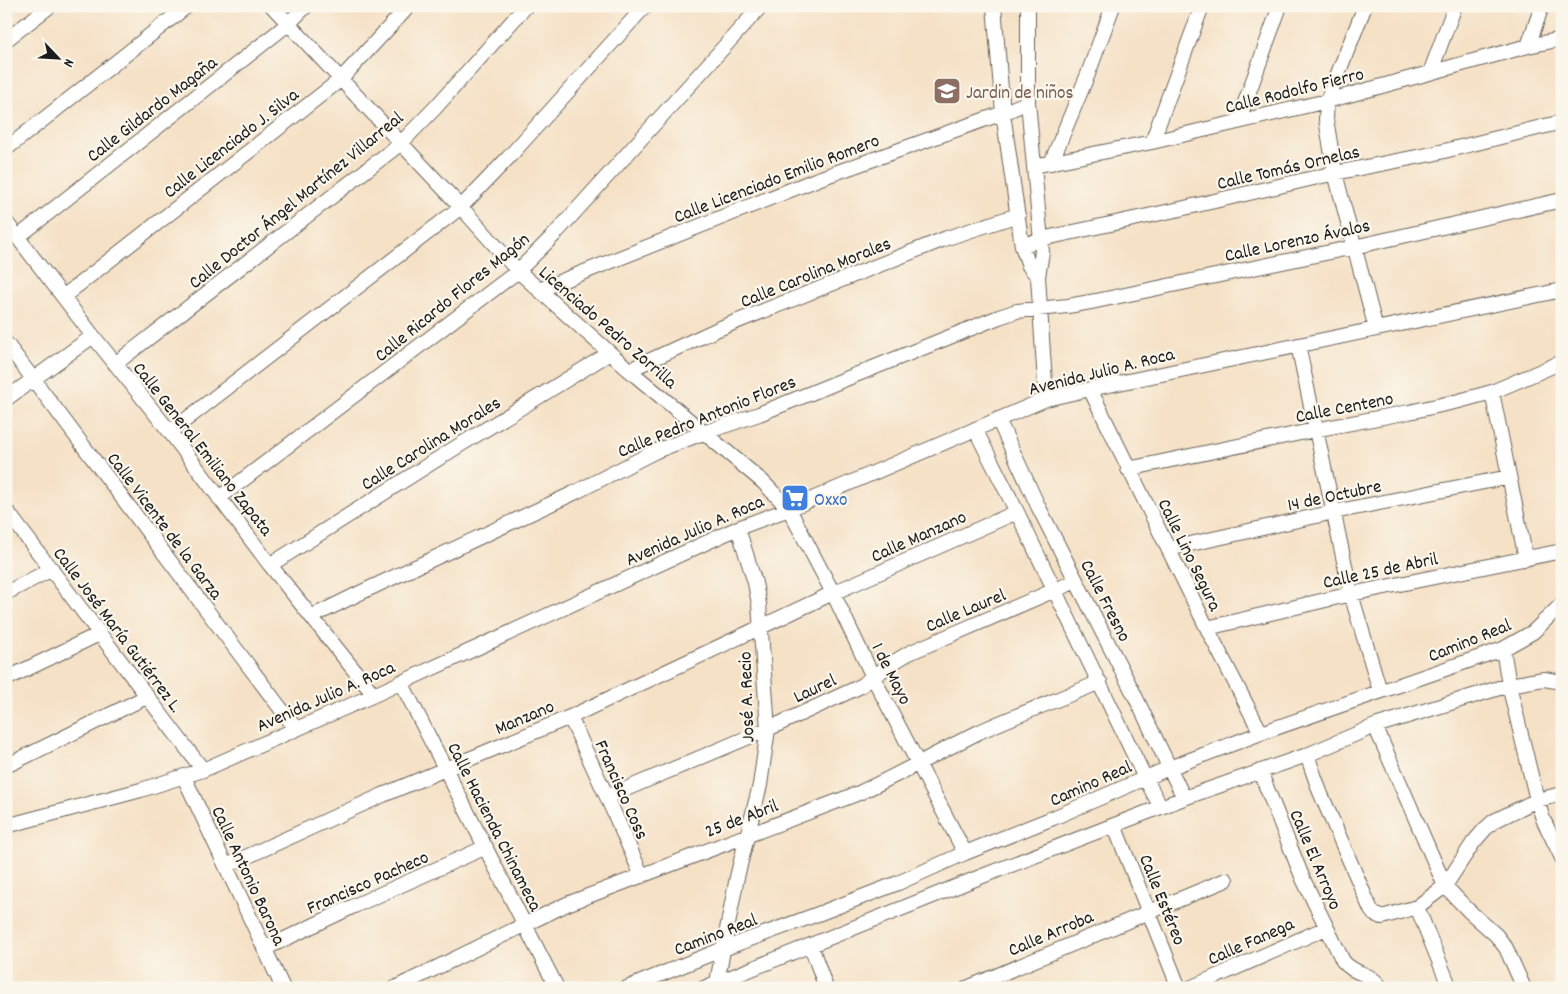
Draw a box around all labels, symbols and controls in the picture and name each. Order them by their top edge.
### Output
north arrow [32,32,82,82]
street label: Calle Gildardo Magaña [82,50,225,170]
text: N [57,55,78,70]
street label: Calle Rodolfo Fierro [1223,62,1367,123]
school or university icon: Jardin de niños [932,76,962,106]
place label: Jardin de niños [966,81,1074,108]
street label: Calle Licenciado J. Silva [159,83,307,206]
street label: Calle Doctor Ángel Martínez Villarreal [184,106,411,297]
street label: Calle Licenciado Emilio Romero [670,129,884,232]
street label: Calle Tomás Ornelas [1215,140,1363,199]
street label: Calle Lorenzo Ávalos [1222,214,1373,271]
street label: Calle Ricardo Flores Magón [370,228,537,370]
street label: Calle Carolina Morales [737,232,896,317]
street label: Licenciado Pedro Zorrilla [531,261,683,397]
street label: Avenida Julio A. Roca [1026,342,1179,405]
street label: Calle General Emiliano Zapata [125,357,279,544]
street label: Calle Pedro Antonio Flores [614,370,801,466]
street label: Calle Centeno [1293,387,1396,432]
street label: Calle Carolina Morales [357,391,507,499]
street label: Calle Vicente de la Garza [99,448,228,607]
street label: 14 de Octubre [1285,474,1384,521]
supermarket icon: Oxxo [780,483,810,513]
place label: Oxxo [814,488,847,515]
street label: Avenida Julio A. Roca [622,489,770,575]
street label: Calle Lino Segura [1149,495,1227,617]
street label: Calle Manzano [867,505,972,571]
street label: Calle José María Gutiérrez L. [45,543,188,720]
street label: Calle 25 de Abril [1321,547,1441,598]
street label: Calle Fresno [1072,556,1136,647]
street label: Calle Laurel [922,583,1011,641]
street label: Camino Real [1425,613,1516,671]
street label: 1 de Mayo [863,639,917,710]
street label: José A. Recio [733,651,764,743]
street label: Avenida Julio A. Roca [253,655,401,741]
street label: Laurel [789,668,842,712]
street label: Manzano [491,695,559,744]
street label: Francisco Coss [586,736,654,845]
street label: Calle Hacienda Chinameca [439,738,548,918]
street label: Camino Real [1046,755,1137,815]
street label: 25 de Abril [702,794,783,847]
street label: Calle Antonio Barona [203,802,291,952]
street label: Calle El Arroyo [1281,806,1347,915]
street label: Francisco Pacheco [303,845,434,923]
street label: Calle Estéreo [1130,851,1191,950]
street label: Calle Arroba [1005,905,1099,965]
street label: Camino Real [671,908,762,965]
street label: Calle Fanega [1204,912,1300,974]

